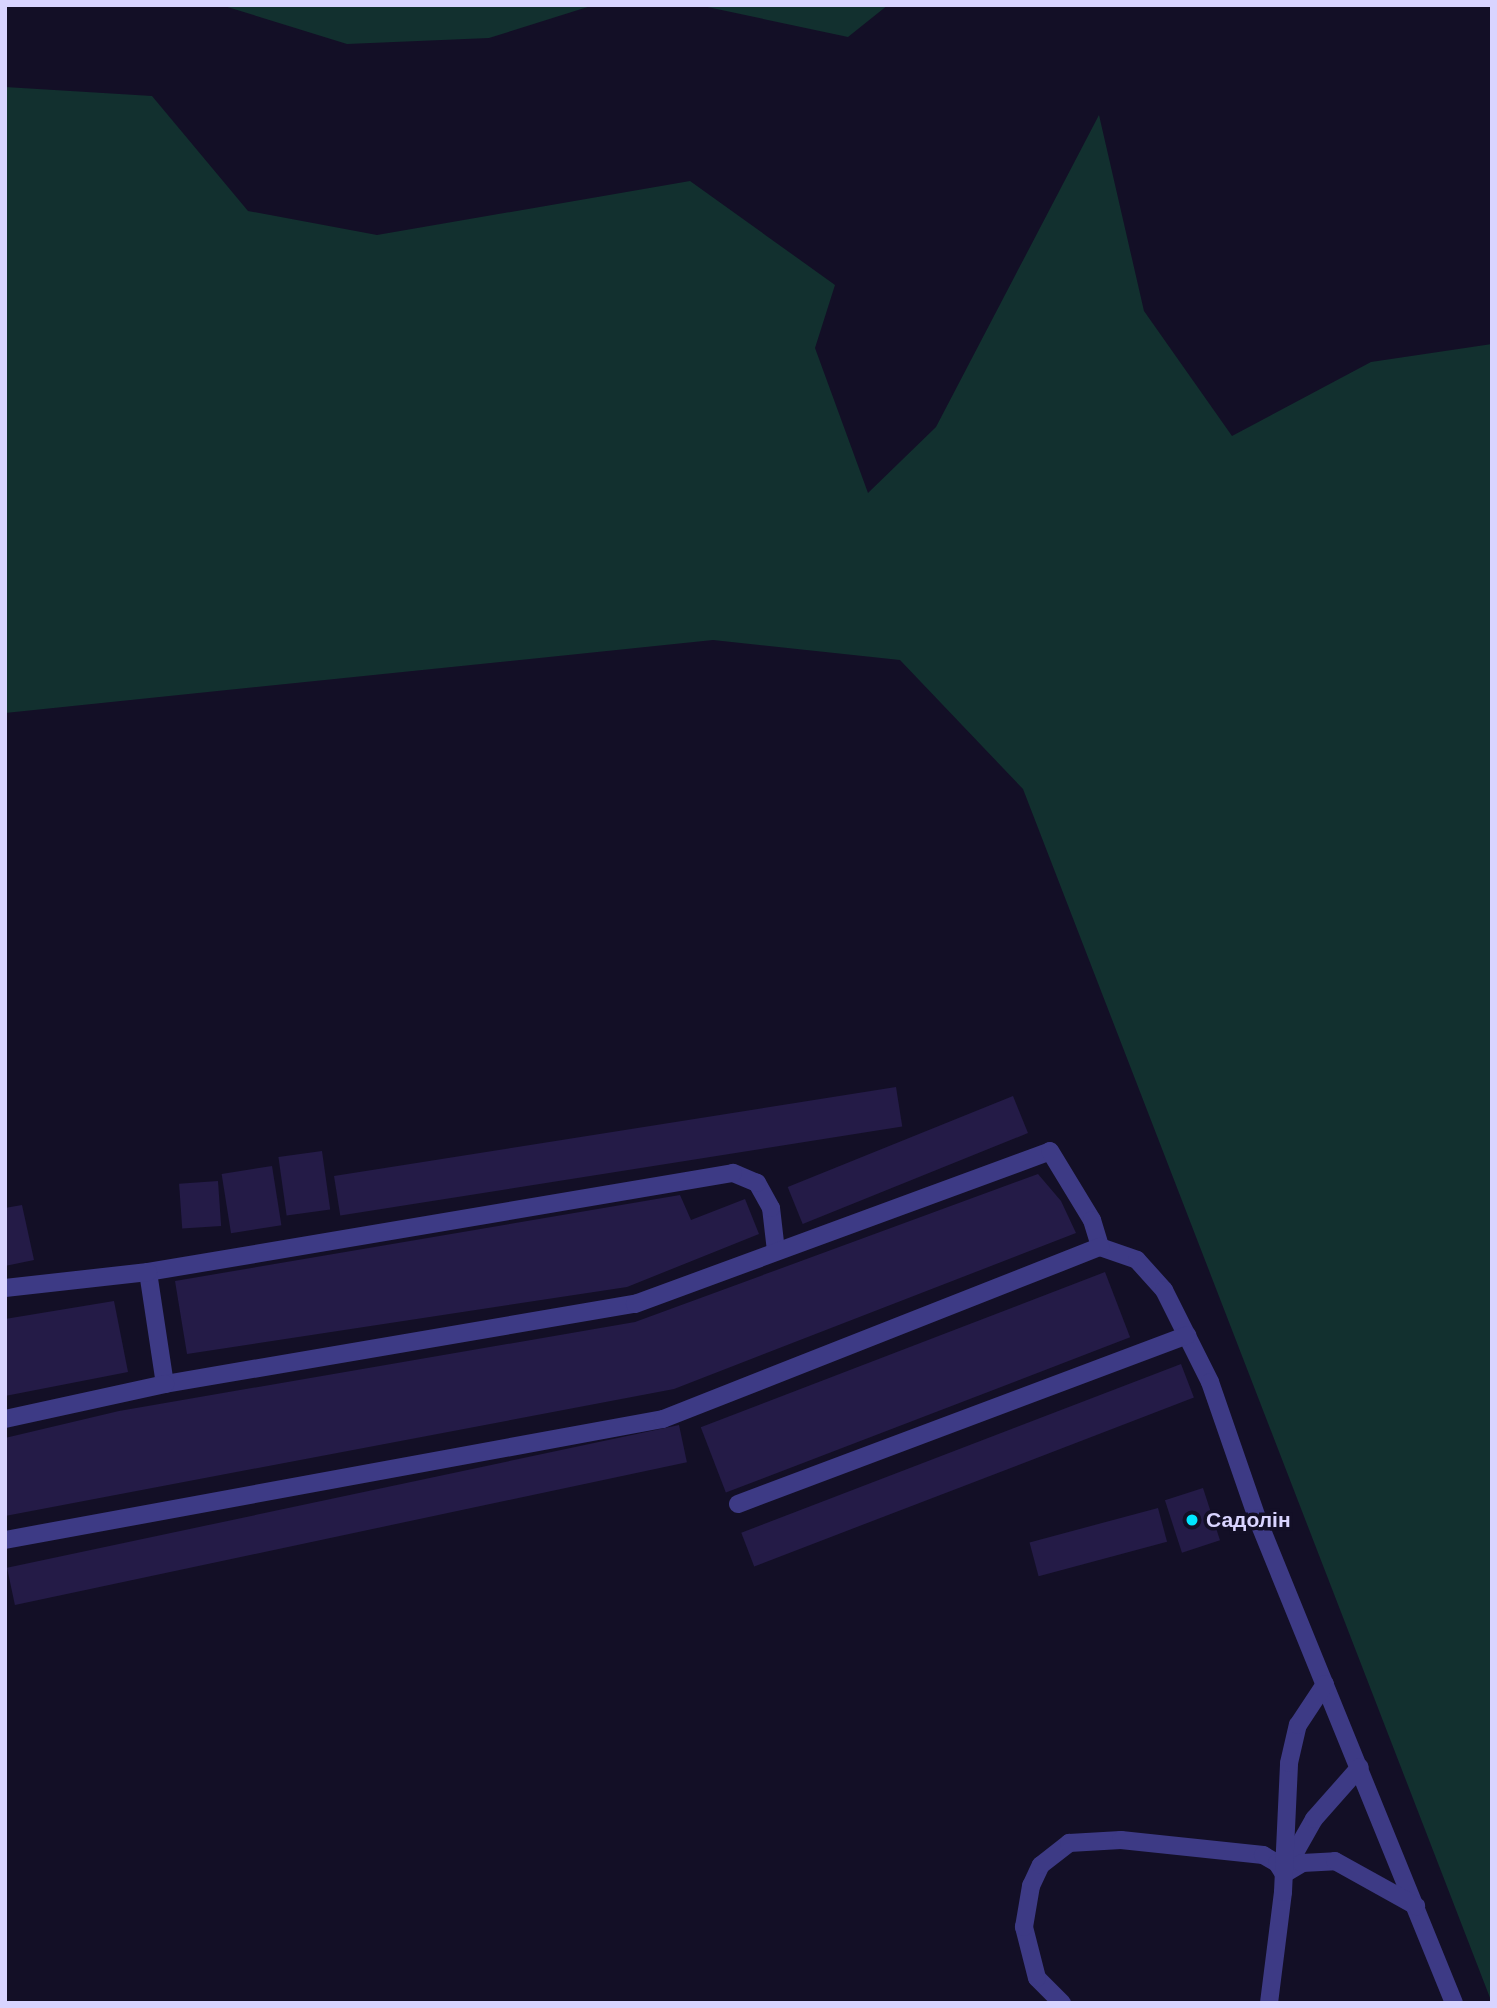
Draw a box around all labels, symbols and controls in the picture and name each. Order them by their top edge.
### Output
place label: Садолін [1206,1507,1291,1533]
marker: Садолін [1184,1512,1200,1528]

